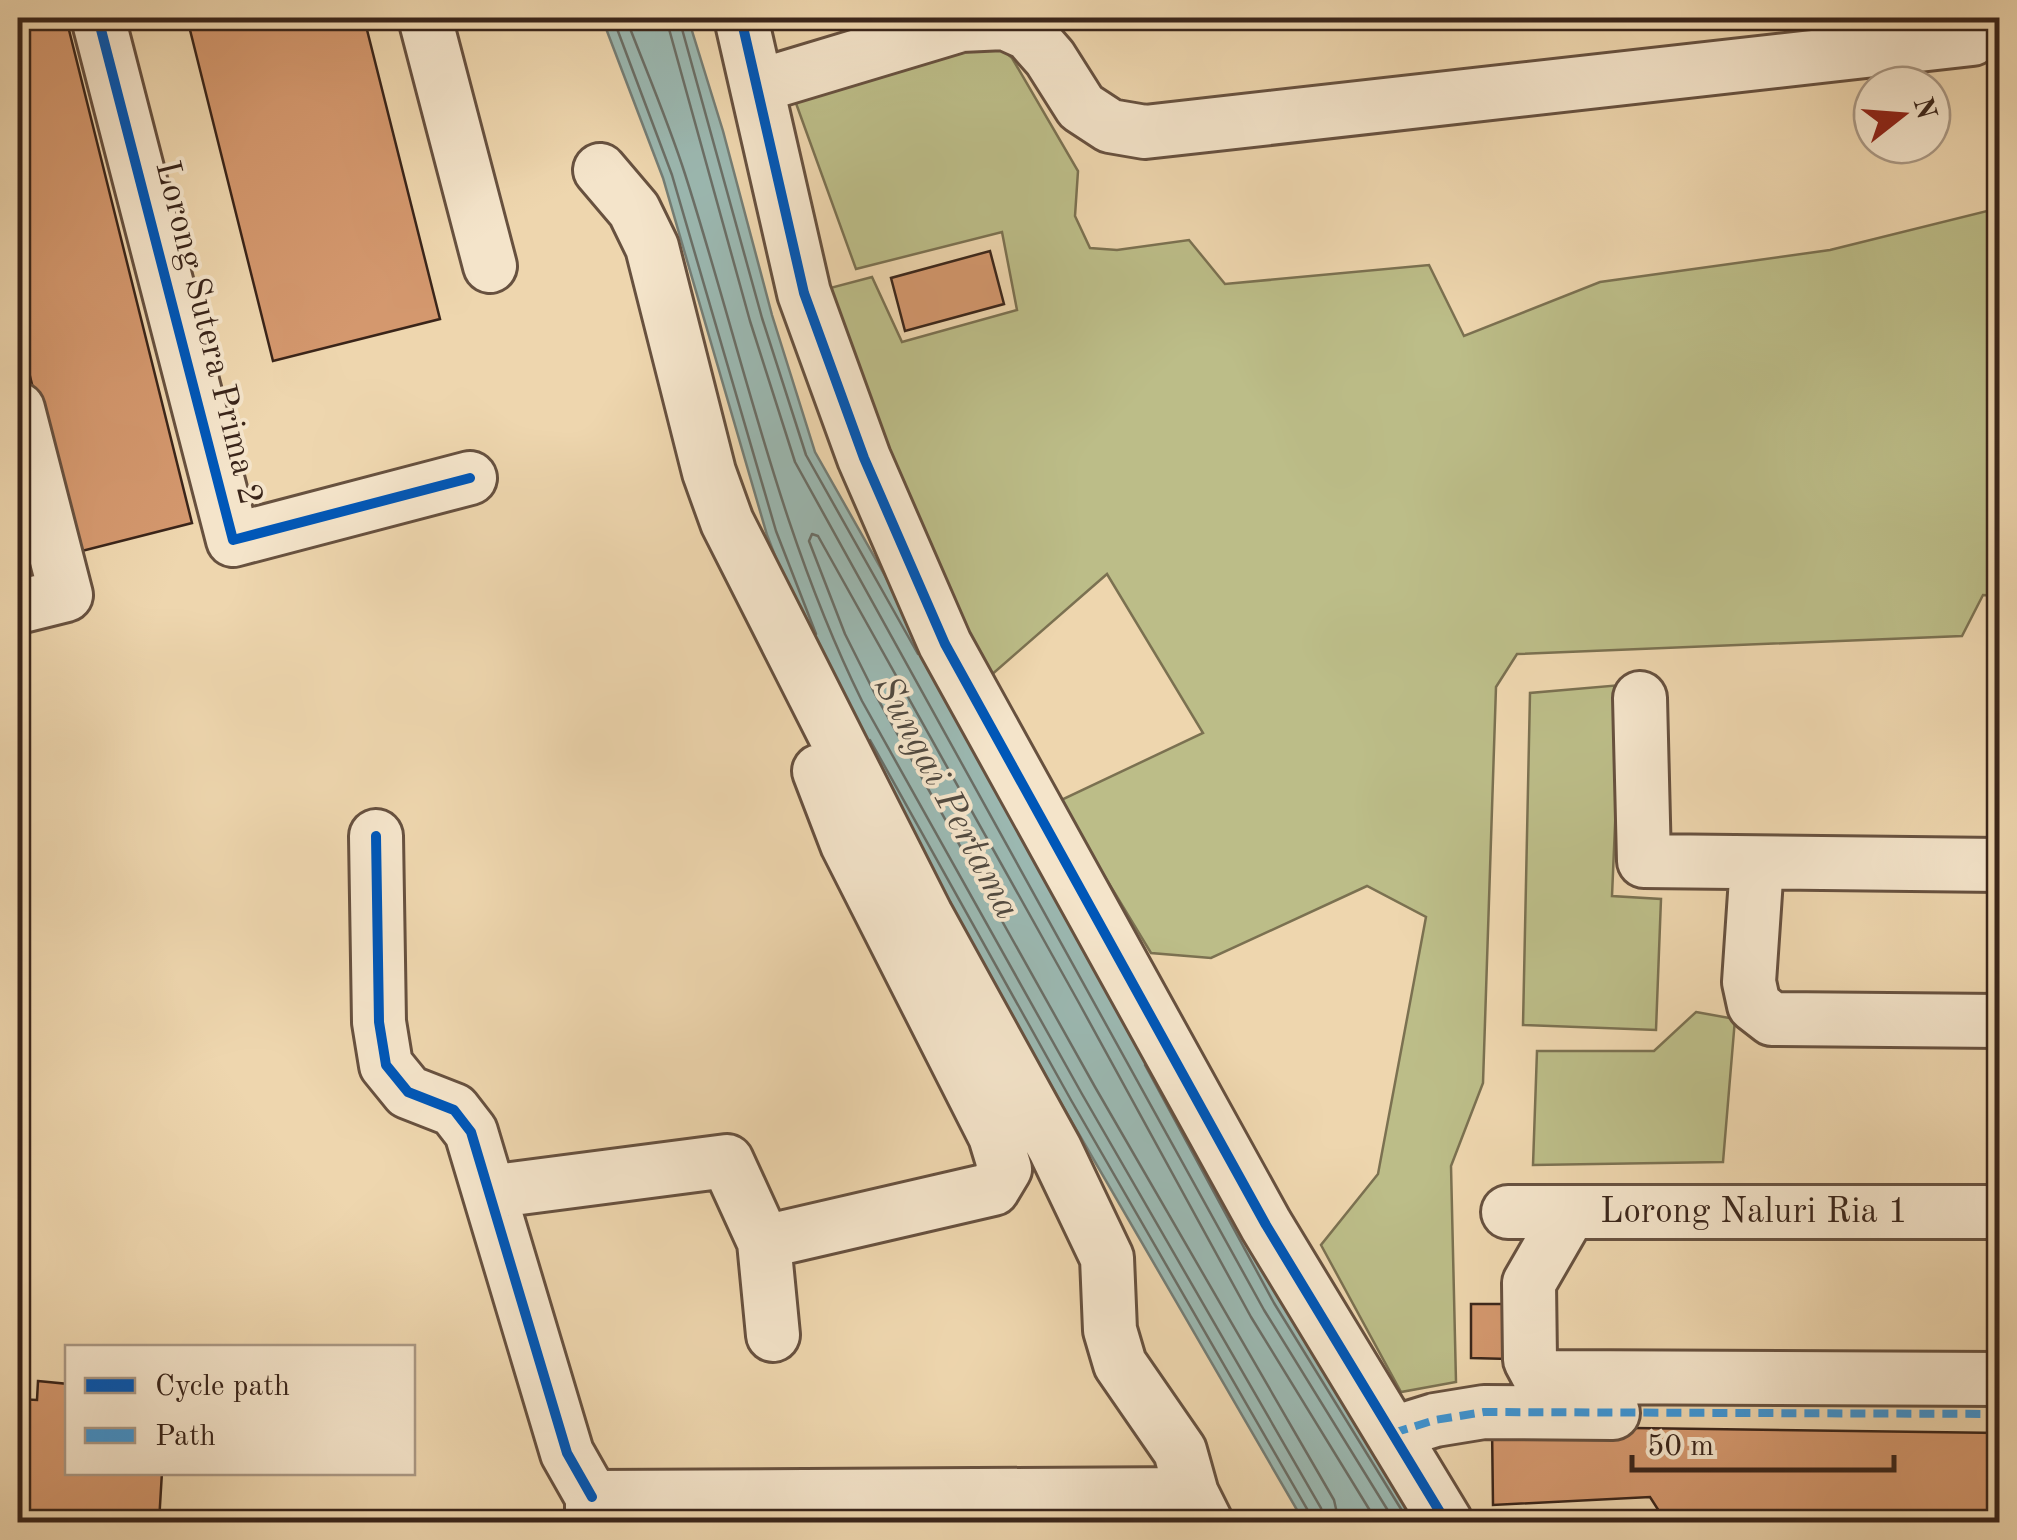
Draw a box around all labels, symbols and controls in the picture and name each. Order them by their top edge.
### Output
north arrow [1852,65,1952,165]
text: N [1907,94,1940,123]
street label: Lorong Sutera Prima 2 [148,157,268,509]
water label: Sungai Pertama [866,670,1026,926]
street label: Lorong Naluri Ria 1 [1600,1195,1908,1230]
legend [65,1345,415,1475]
text: Cycle path [155,1372,290,1402]
scale bar [1632,1410,1894,1472]
text: Path [155,1422,216,1452]
text: 50 m [1647,1432,1714,1462]

